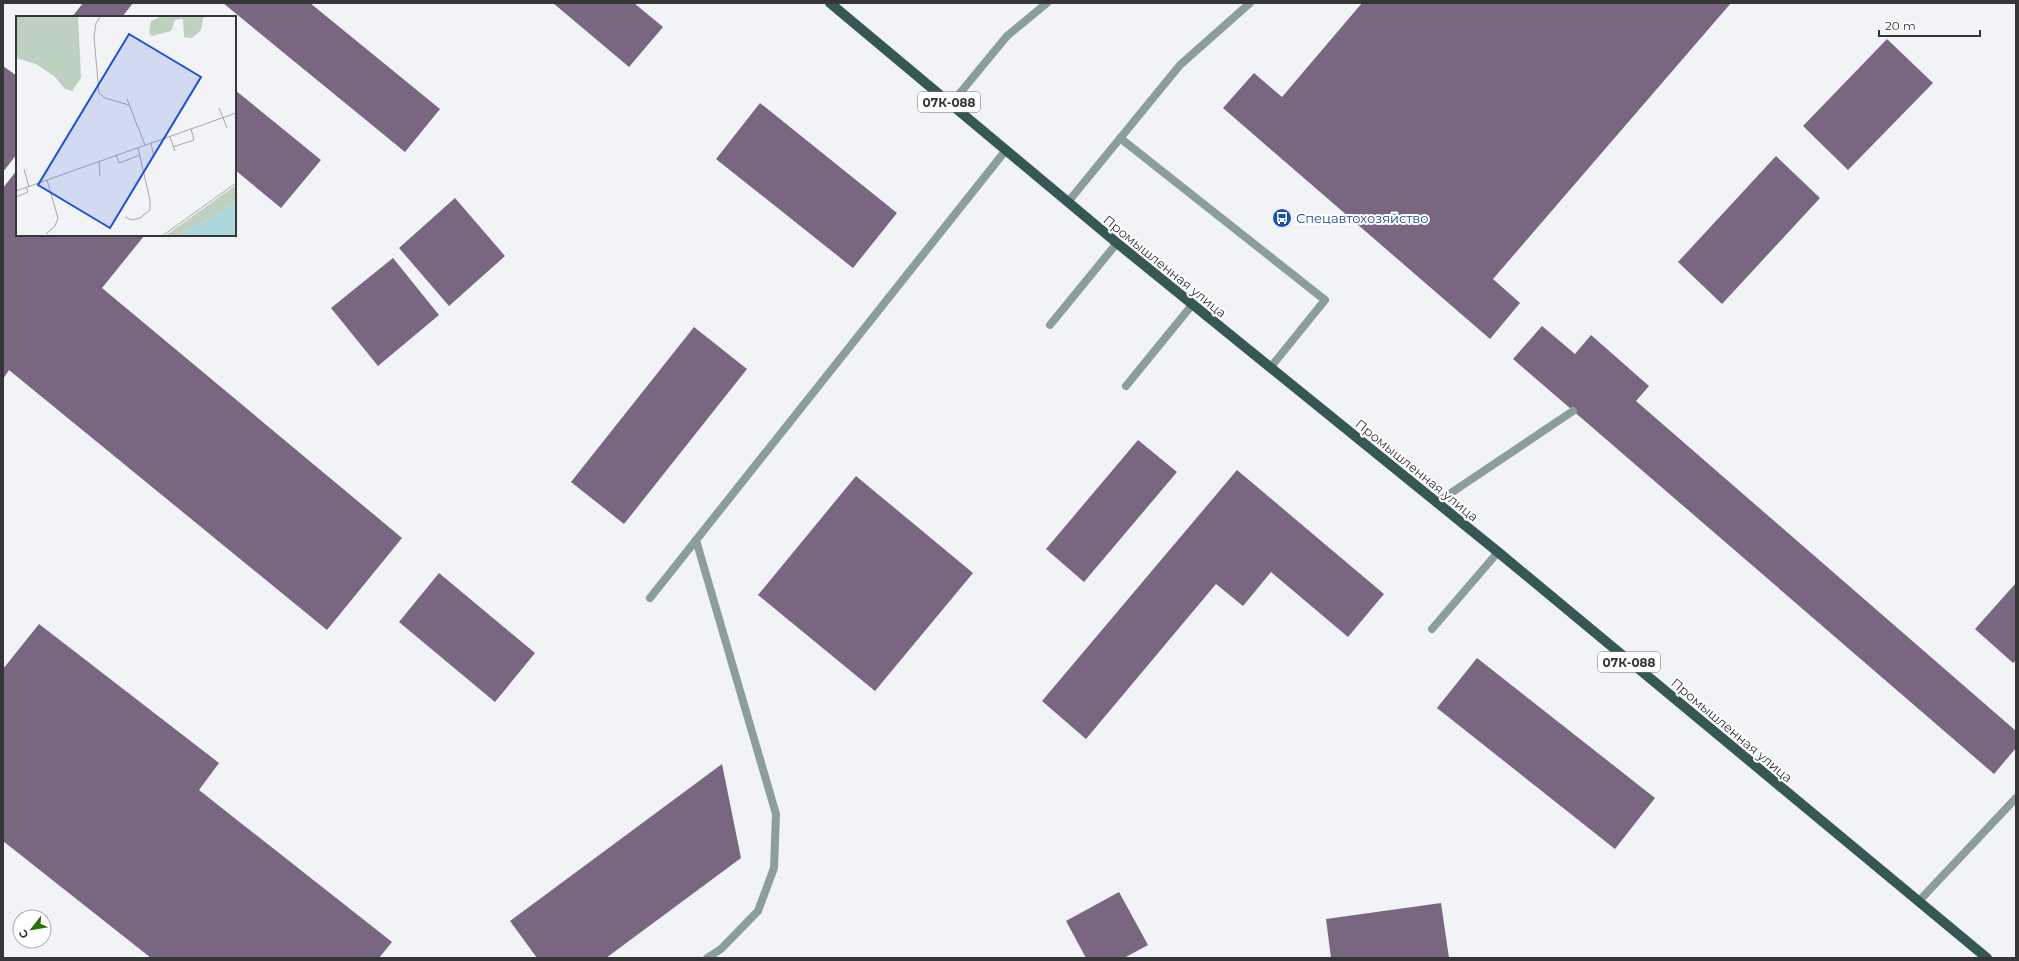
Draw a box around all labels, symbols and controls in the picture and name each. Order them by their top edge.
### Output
scale bar [1879,12,1980,38]
inset map [16,16,236,236]
text: 20 m [1885,18,1916,33]
road number: 07К-088 [918,92,980,112]
bus stop icon: Спецавтохозяйство [1271,207,1293,229]
place label: Спецавтохозяйство [1296,210,1429,226]
street label: Промышленная улица [1100,211,1230,321]
street label: Промышленная улица [1352,415,1482,525]
road number: 07К-088 [1598,652,1660,672]
street label: Промышленная улица [1668,674,1796,786]
north arrow [12,909,52,949]
text: С [15,927,31,941]

